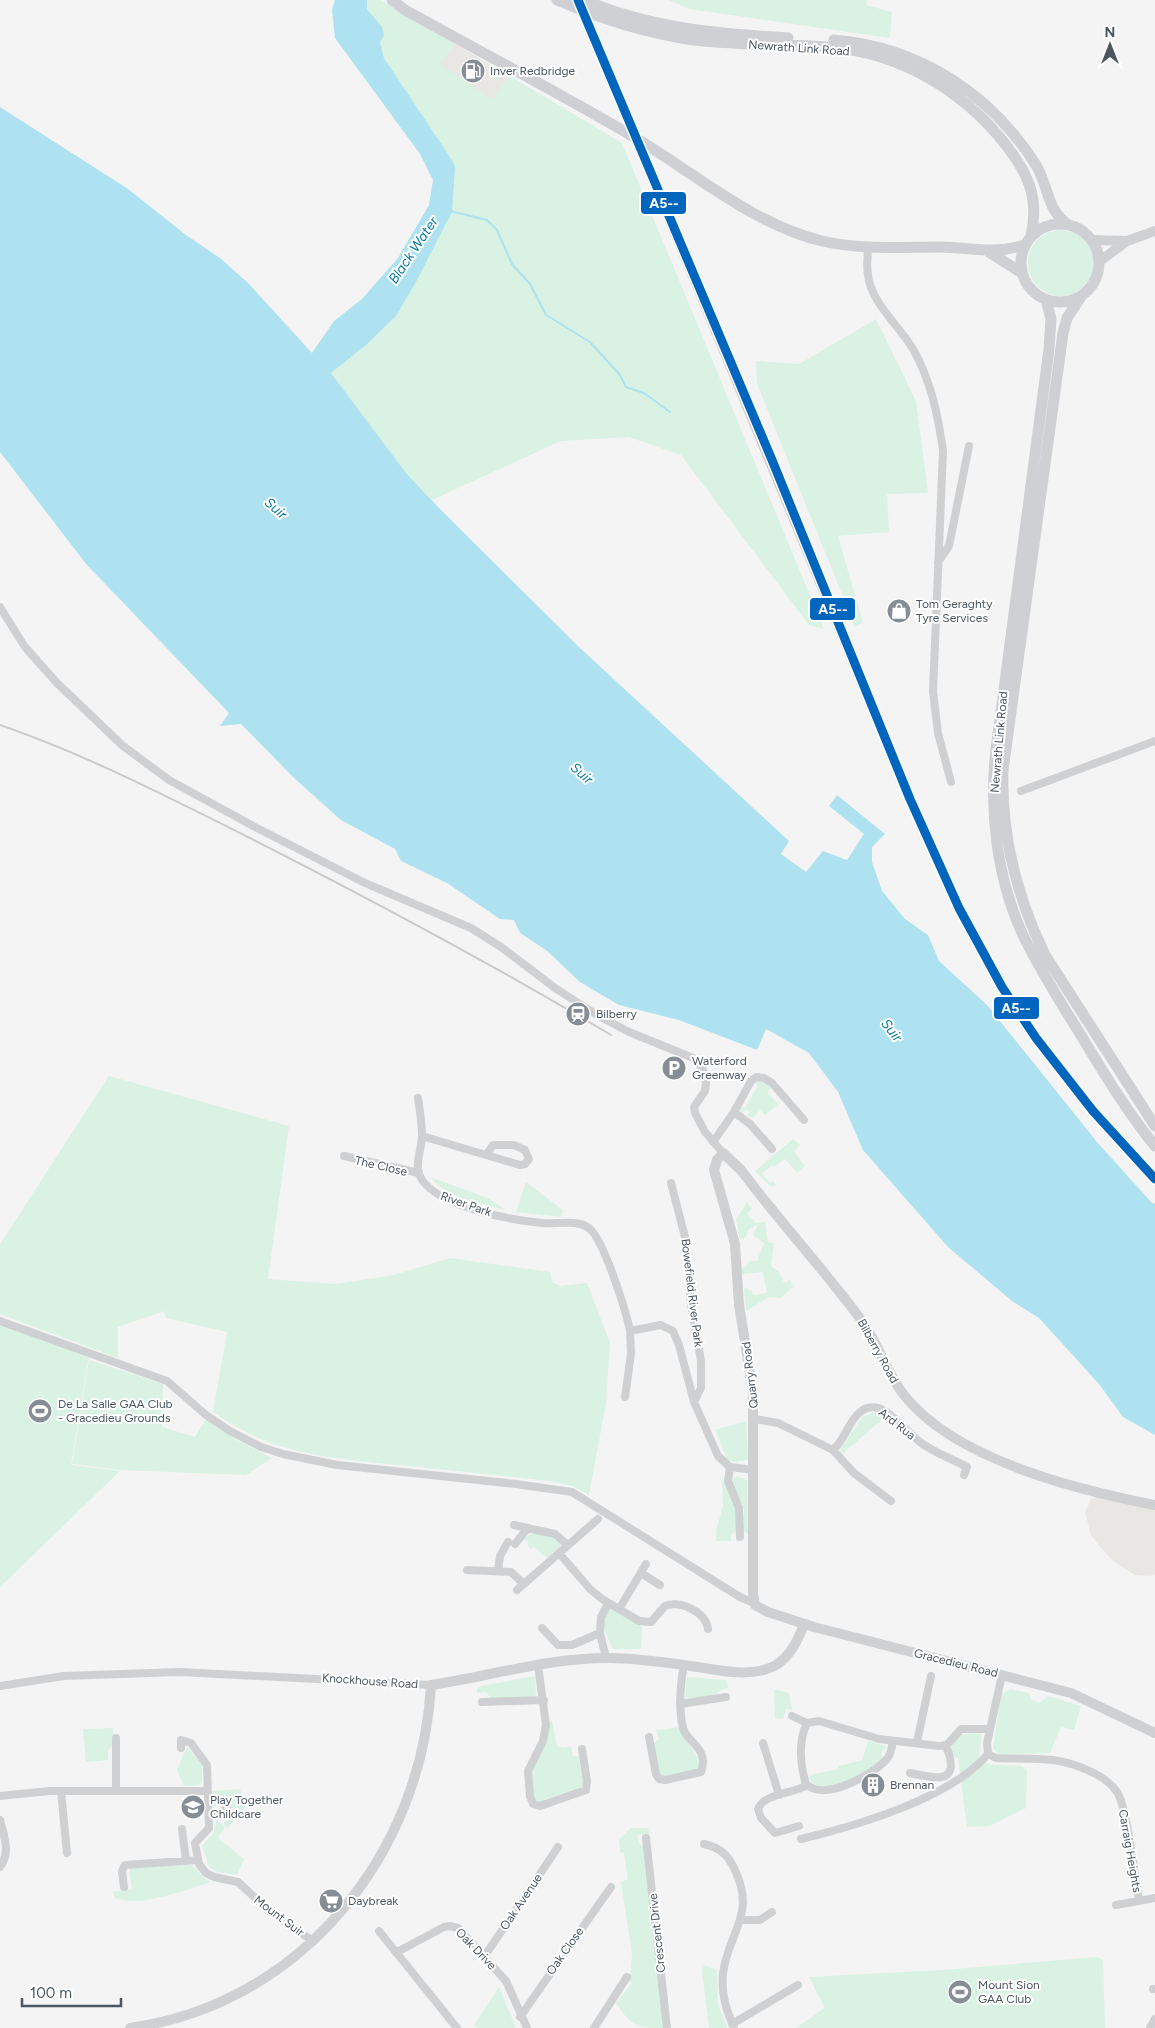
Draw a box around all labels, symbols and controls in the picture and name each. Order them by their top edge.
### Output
north arrow [1085,20,1135,70]
text: N [1105,24,1115,41]
street label: Newrath Link Road [748,37,850,59]
fuel station icon: Inver Redbridge [460,58,486,84]
place label: Inver Redbridge [490,64,576,78]
line badge: A5-- [640,191,687,215]
text: A5-- [649,195,679,212]
water label: Black Water [385,213,443,287]
water label: Suir [261,494,291,524]
line badge: A5-- [809,597,856,621]
place label: Tom Geraghty Tyre Services [916,597,993,625]
shop icon: Tom Geraghty Tyre Services [886,598,912,624]
text: A5-- [818,601,848,618]
street label: Newrath Link Road [988,691,1010,793]
water label: Suir [567,759,597,789]
line badge: A5-- [993,996,1040,1020]
text: A5-- [1001,1000,1031,1017]
station icon: Bilberry [565,1001,591,1027]
place label: Bilberry [596,1007,637,1021]
water label: Suir [877,1015,907,1046]
place label: Waterford Greenway [692,1054,747,1082]
parking icon: Waterford Greenway [661,1055,687,1081]
street label: The Close [353,1153,409,1179]
street label: River Park [439,1189,493,1219]
street label: Bowefield River Park [678,1238,706,1348]
street label: Bilberry Road [855,1316,901,1386]
street label: Quarry Road [739,1341,761,1409]
place label: De La Salle GAA Club - Gracedieu Grounds [58,1397,173,1425]
sports icon: De La Salle GAA Club - Gracedieu Grounds [27,1398,53,1424]
street label: Ard Rua [876,1405,918,1443]
street label: Gracedieu Road [913,1646,999,1680]
street label: Knockhouse Road [321,1671,419,1691]
building icon: Brennan [860,1772,886,1798]
place label: Brennan [890,1778,934,1792]
place label: Play Together Childcare [210,1793,283,1821]
school or university icon: Play Together Childcare [180,1794,206,1820]
street label: Carraig Heights [1116,1808,1144,1894]
street label: Oak Avenue [497,1871,545,1933]
supermarket icon: Daybreak [318,1888,344,1914]
street label: Crescent Drive [646,1892,668,1973]
street label: Mount Suir [251,1893,307,1939]
place label: Daybreak [348,1894,398,1908]
street label: Oak Close [544,1924,587,1977]
street label: Oak Drive [453,1925,499,1973]
scale bar [22,1976,121,2008]
place label: Mount Sion GAA Club [978,1978,1040,2006]
sports icon: Mount Sion GAA Club [947,1979,973,2005]
text: 100 m [30,1984,72,2002]

